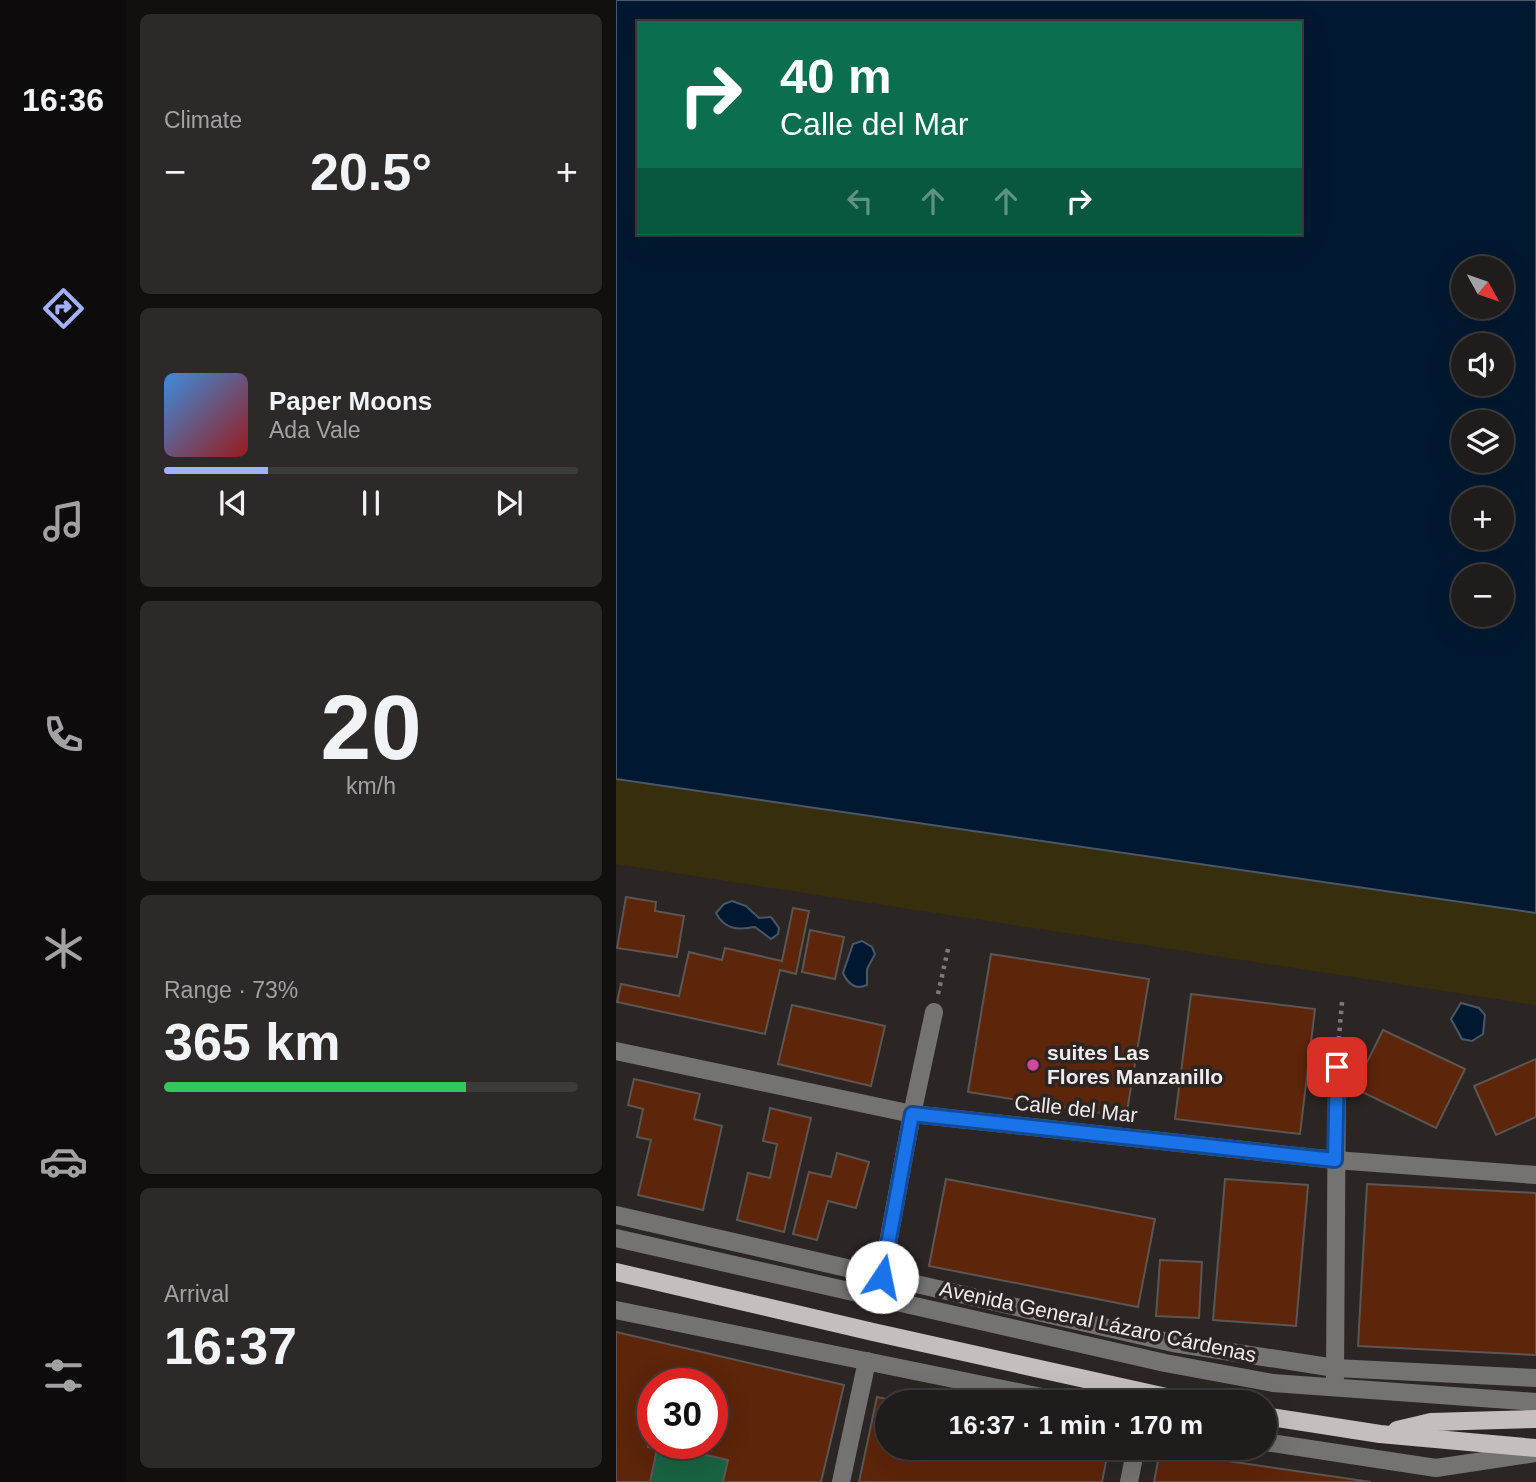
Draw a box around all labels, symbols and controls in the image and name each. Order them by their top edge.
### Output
icon: right [665,49,756,140]
text: 40 m [780,49,892,103]
text: 16:36 [22,82,104,118]
text: Calle del Mar [780,106,969,142]
text: Climate [164,107,242,133]
text: 20.5° [310,143,432,201]
text: − [164,151,186,193]
text: + [556,151,578,193]
icon: left [841,182,879,220]
icon: ahead [914,182,952,220]
icon: ahead [987,182,1025,220]
icon: right [1060,182,1098,220]
north arrow [1451,256,1514,318]
map controls [1451,256,1514,627]
icon: directions [39,284,88,333]
button: sound [1451,333,1514,396]
text: Paper Moons [269,386,432,416]
button: layers [1451,410,1514,473]
text: Ada Vale [269,417,361,443]
icon: previous [214,484,252,522]
icon: pause [352,484,390,522]
icon: next [490,484,528,522]
button: + [1451,487,1514,550]
icon: music [39,497,88,546]
button: − [1451,564,1514,627]
text: 20 [320,677,422,778]
icon: phone [39,710,88,759]
text: km/h [346,773,396,799]
icon: climate [39,924,88,973]
text: Range · 73% [164,977,298,1003]
text: 365 km [164,1013,340,1071]
pin [1307,1037,1367,1097]
place label: suites Las Flores Manzanillo [1047,1041,1223,1088]
icon: arrive [1318,1048,1356,1086]
marker: suites Las Flores Manzanillo [1025,1057,1041,1073]
street label: Calle del Mar [1013,1091,1139,1126]
icon: car [39,1137,88,1186]
position arrow [845,1240,919,1314]
street label: Avenida General Lázaro Cárdenas [938,1277,1258,1366]
text: Arrival [164,1281,229,1307]
text: 16:37 [164,1317,297,1375]
icon: filters [39,1351,88,1400]
speed limit sign: 30 [637,1368,728,1459]
text: 16:37 · 1 min · 170 m [949,1410,1203,1440]

